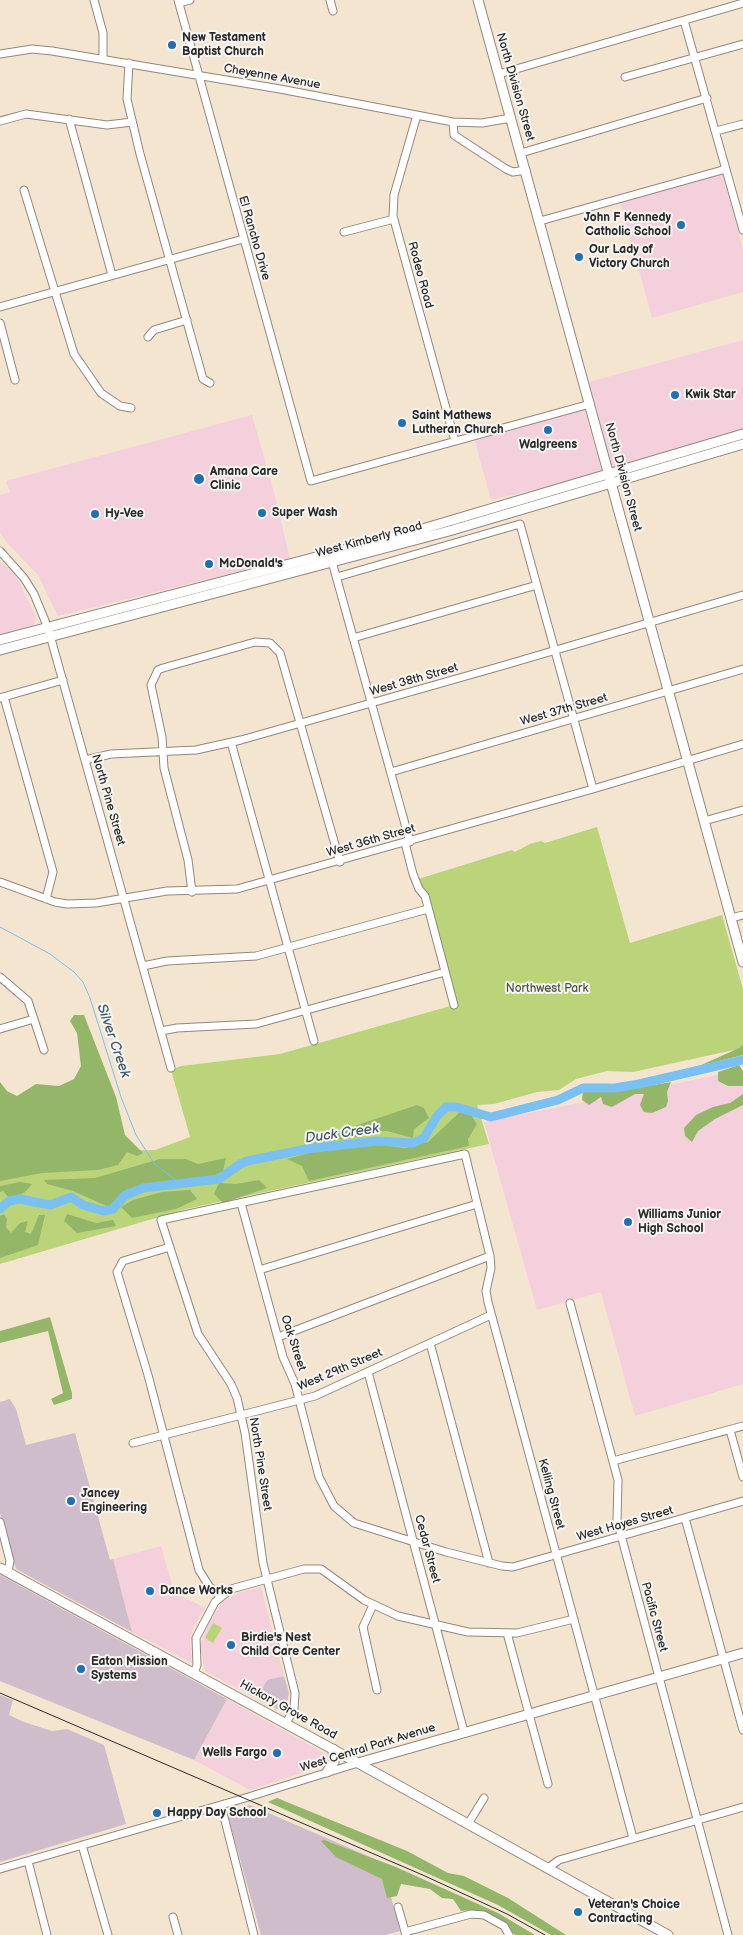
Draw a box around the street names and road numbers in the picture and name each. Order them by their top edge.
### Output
street label: North Division Street [493,31,537,143]
street label: Cheyenne Avenue [222,61,322,93]
street label: El Rancho Drive [235,194,273,282]
street label: Rodeo Road [404,240,436,310]
street label: North Division Street [602,421,644,533]
street label: West Kimberly Road [314,519,424,561]
street label: West 38th Street [368,661,460,699]
street label: West 37th Street [519,691,609,729]
street label: North Pine Street [88,753,128,847]
street label: West 36th Street [325,821,417,861]
street label: Oak Street [277,1313,309,1373]
street label: West 29th Street [295,1346,385,1394]
street label: North Pine Street [246,1416,274,1512]
street label: Kelling Street [535,1457,567,1531]
street label: West Hayes Street [575,1503,675,1545]
street label: Cedar Street [411,1513,443,1585]
street label: Pacific Street [638,1581,670,1653]
street label: Hickory Grove Road [237,1677,339,1743]
street label: West Central Park Avenue [299,1721,437,1775]

